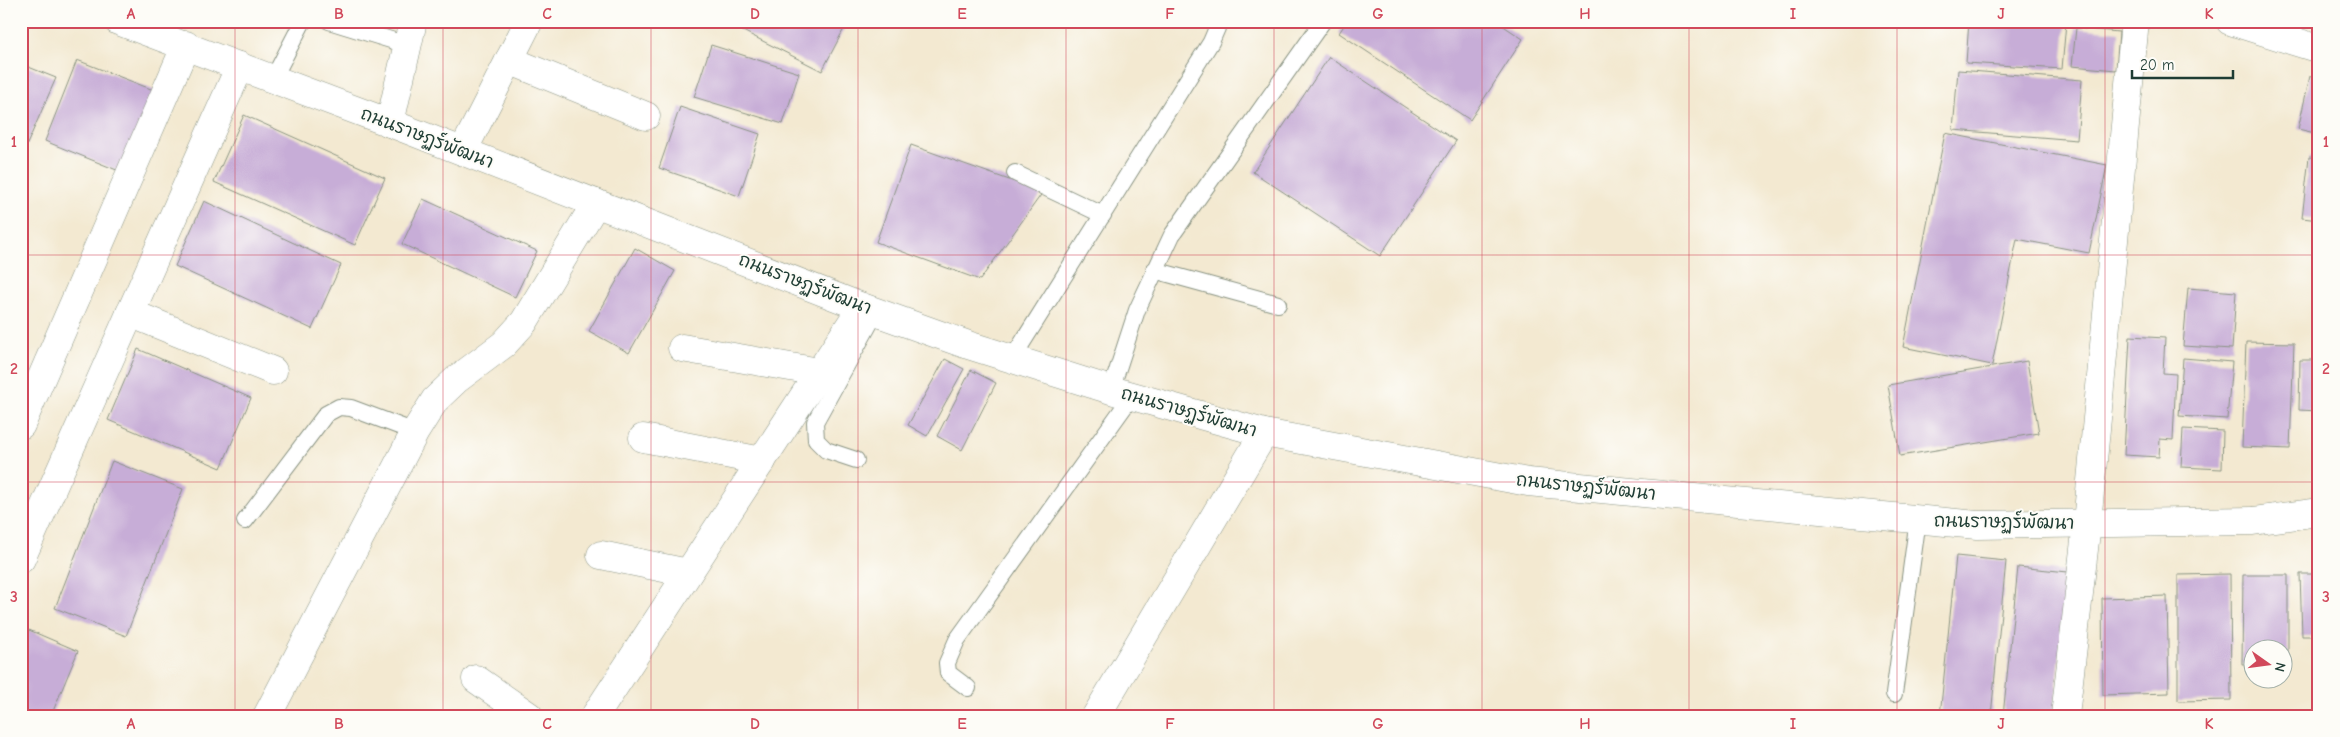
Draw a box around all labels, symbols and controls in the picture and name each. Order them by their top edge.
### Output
text: A [127,5,136,23]
text: B [334,5,344,23]
text: C [542,5,552,23]
text: D [750,5,760,23]
text: E [957,5,967,23]
text: F [1165,5,1175,23]
text: G [1372,5,1384,23]
text: H [1579,5,1591,23]
text: I [1790,5,1796,23]
text: J [1997,5,2005,23]
text: K [2204,5,2214,23]
scale bar [2132,48,2234,80]
text: 20 m [2140,56,2174,74]
street label: ถนนราษฏร์พัฒนา [357,100,497,174]
text: 1 [11,133,17,151]
text: 1 [2323,133,2329,151]
street label: ถนนราษฏร์พัฒนา [735,246,875,320]
text: 2 [10,360,18,378]
text: 2 [2322,360,2330,378]
street label: ถนนราษฏร์พัฒนา [1118,380,1260,442]
street label: ถนนราษฏร์พัฒนา [1515,466,1657,506]
street label: ถนนราษฏร์พัฒนา [1934,507,2074,535]
text: 3 [10,588,18,606]
text: 3 [2322,588,2330,606]
north arrow [2242,640,2292,690]
text: N [2271,661,2289,674]
text: A [127,715,136,733]
text: B [334,715,344,733]
text: C [542,715,552,733]
text: D [750,715,760,733]
text: E [957,715,967,733]
text: F [1165,715,1175,733]
text: G [1372,715,1384,733]
text: H [1579,715,1591,733]
text: I [1790,715,1796,733]
text: J [1997,715,2005,733]
text: K [2204,715,2214,733]

